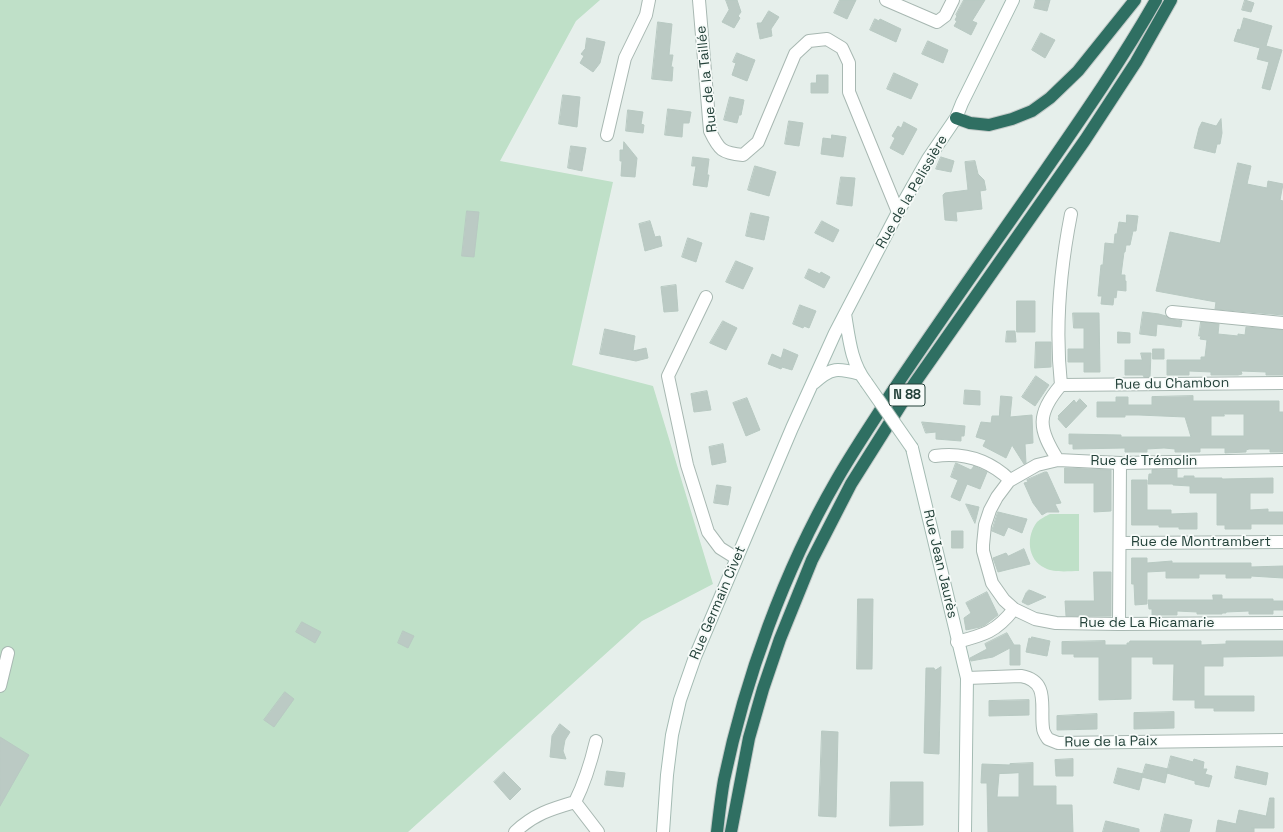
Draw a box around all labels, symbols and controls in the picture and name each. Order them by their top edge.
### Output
street label: Rue de la Taillée [693,25,721,133]
street label: Rue de la Pelissière [873,132,951,252]
street label: Rue du Chambon [1115,375,1229,393]
road number: N 88 [889,384,925,406]
street label: Rue de Trémolin [1091,453,1197,469]
street label: Rue Jean Jaurès [919,508,961,620]
street label: Rue de Montrambert [1131,534,1271,550]
street label: Rue Germain Civet [686,544,750,662]
street label: Rue de La Ricamarie [1079,615,1215,631]
street label: Rue de la Paix [1064,733,1158,751]

